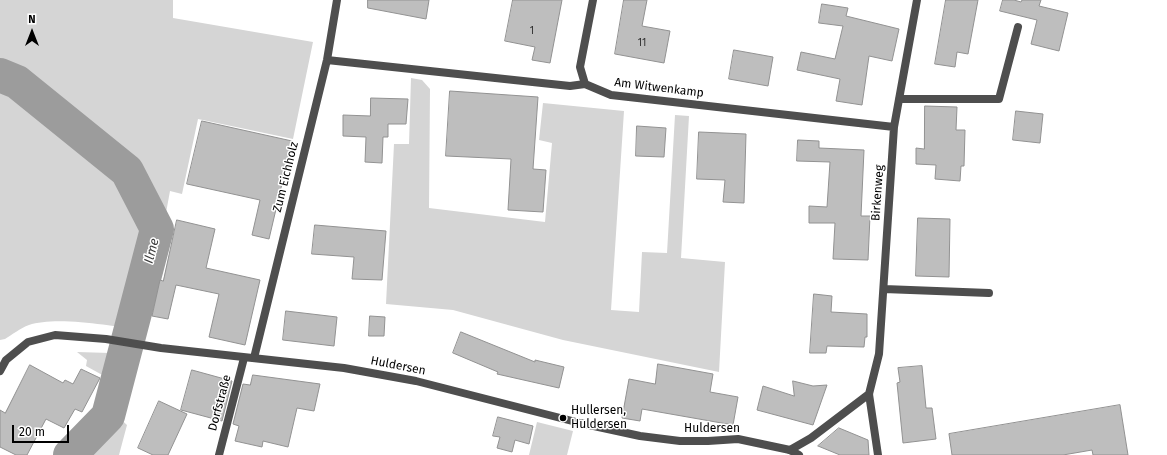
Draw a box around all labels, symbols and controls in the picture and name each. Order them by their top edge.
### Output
north arrow [12,12,52,52]
text: N [28,13,36,26]
house number: 1 [530,25,534,37]
house number: 11 [638,37,646,49]
street label: Am Witwenkamp [613,75,705,101]
street label: Zum Eichholz [270,140,302,214]
street label: Birkenweg [869,164,887,222]
water label: Ilme [141,237,163,265]
street label: Huldersen [369,354,427,378]
street label: Dorfstraße [206,373,234,433]
place label: Hullersen, Huldersen [571,404,627,432]
marker: Hullersen, Huldersen [558,413,568,423]
scale bar [14,417,71,443]
street label: Huldersen [684,422,740,436]
text: 20 m [19,425,45,439]

